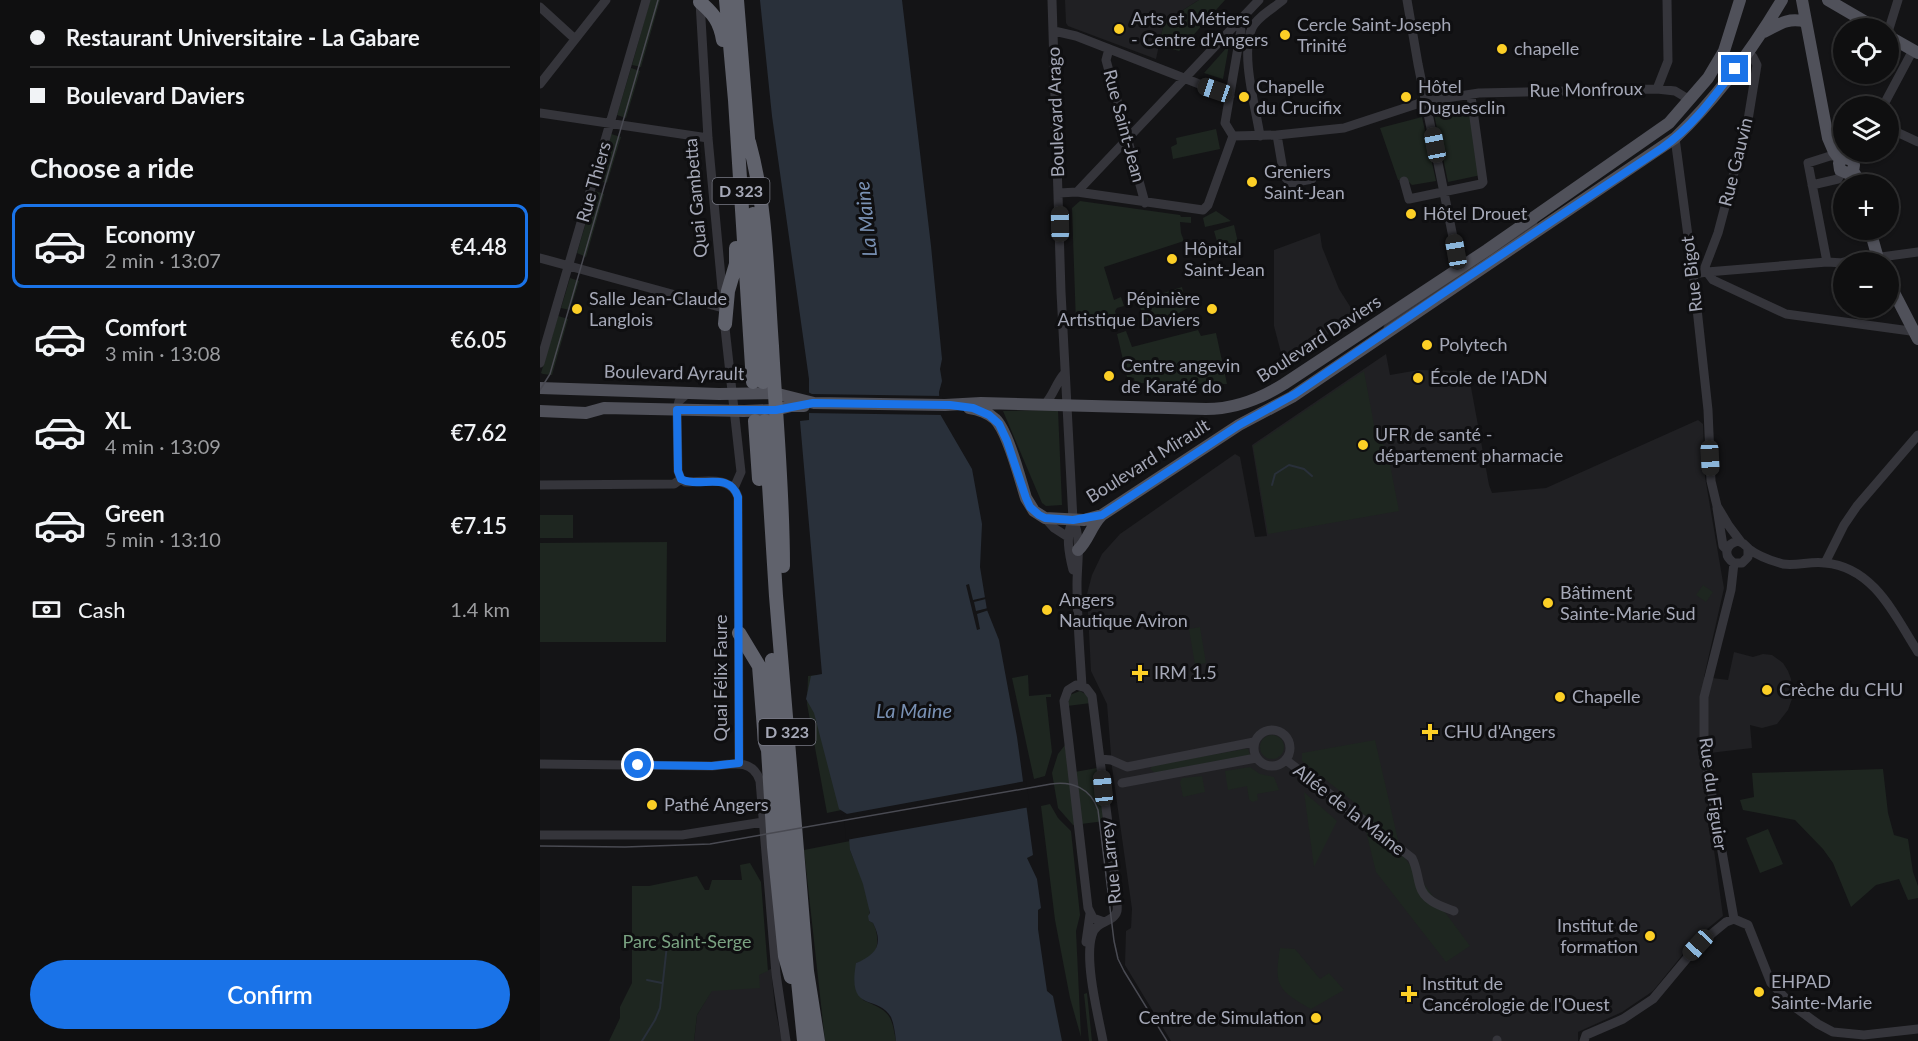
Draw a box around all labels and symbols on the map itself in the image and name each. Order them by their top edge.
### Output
place label: Arts et Métiers - Centre d'Angers [1131,7,1268,50]
place label: Cercle Saint-Joseph Trinité [1297,13,1451,56]
marker: Arts et Métiers - Centre d'Angers [1112,22,1126,36]
marker: Cercle Saint-Joseph Trinité [1278,28,1292,42]
place label: chapelle [1514,37,1579,59]
marker: chapelle [1495,42,1509,56]
street label: Boulevard Arago [1042,46,1068,178]
route end [1721,55,1748,82]
street label: Rue Saint-Jean [1099,67,1151,185]
place label: Chapelle du Crucifix [1256,75,1342,118]
place label: Hôtel Duguesclin [1418,75,1505,118]
car [1195,76,1235,104]
street label: Rue Monfroux [1529,77,1643,101]
marker: Chapelle du Crucifix [1237,90,1251,104]
marker: Hôtel Duguesclin [1399,90,1413,104]
street label: Rue Gauvin [1713,115,1757,208]
car [1423,126,1447,164]
street label: Quai Gambetta [679,137,711,259]
street label: Rue Thiers [571,139,615,225]
place label: Greniers Saint-Jean [1264,160,1345,203]
marker: Greniers Saint-Jean [1245,175,1259,189]
road number: D 323 [712,178,770,204]
water label: La Maine [849,180,881,258]
place label: Hôtel Drouet [1423,202,1528,224]
car [1051,206,1069,242]
marker: Hôtel Drouet [1404,207,1418,221]
car [1444,233,1468,271]
street label: Rue Bigot [1675,234,1707,313]
place label: Hôpital Saint-Jean [1184,237,1265,280]
marker: Hôpital Saint-Jean [1165,252,1179,266]
place label: Salle Jean-Claude Langlois [589,287,727,330]
place label: Pépinière Artistique Daviers [1057,287,1200,330]
street label: Boulevard Daviers [1252,290,1385,387]
marker: Salle Jean-Claude Langlois [570,302,584,316]
marker: Pépinière Artistique Daviers [1205,302,1219,316]
place label: Polytech [1439,333,1508,355]
marker: Polytech [1420,338,1434,352]
place label: Centre angevin de Karaté do [1121,354,1240,397]
street label: Boulevard Ayrault [604,360,745,384]
place label: École de l'ADN [1430,366,1548,388]
marker: Centre angevin de Karaté do [1102,369,1116,383]
marker: École de l'ADN [1411,371,1425,385]
street label: Boulevard Mirault [1082,413,1214,507]
place label: UFR de santé - département pharmacie [1375,423,1563,466]
marker: UFR de santé - département pharmacie [1356,438,1370,452]
car [1700,440,1720,476]
place label: Bâtiment Sainte-Marie Sud [1560,581,1696,624]
place label: Angers Nautique Aviron [1059,588,1188,631]
marker: Bâtiment Sainte-Marie Sud [1541,596,1555,610]
marker: Angers Nautique Aviron [1040,603,1054,617]
street label: Quai Félix Faure [709,615,731,741]
place label: IRM 1.5 [1154,661,1217,683]
marker: IRM 1.5 [1131,664,1149,682]
place label: Crèche du CHU [1779,678,1903,700]
marker: Crèche du CHU [1760,683,1774,697]
place label: Chapelle [1572,685,1641,707]
marker: Chapelle [1553,690,1567,704]
water label: La Maine [876,698,952,722]
road number: D 323 [758,719,816,745]
place label: CHU d'Angers [1444,720,1556,742]
marker: CHU d'Angers [1421,723,1439,741]
street label: Rue du Figuier [1695,736,1733,852]
route start [624,751,651,778]
street label: Allée de la Maine [1289,759,1410,860]
car [1092,769,1114,807]
place label: Pathé Angers [664,793,769,815]
marker: Pathé Angers [645,798,659,812]
street label: Rue Larrey [1095,818,1125,905]
place label: Institut de formation [1557,914,1638,957]
car [1679,926,1717,964]
marker: Institut de formation [1643,929,1657,943]
park label: Parc Saint-Serge [622,930,752,952]
place label: EHPAD Sainte-Marie [1771,970,1872,1013]
place label: Institut de Cancérologie de l'Ouest [1422,972,1610,1015]
marker: Institut de Cancérologie de l'Ouest [1400,985,1418,1003]
marker: EHPAD Sainte-Marie [1752,985,1766,999]
place label: Centre de Simulation [1139,1006,1304,1028]
marker: Centre de Simulation [1309,1011,1323,1025]

